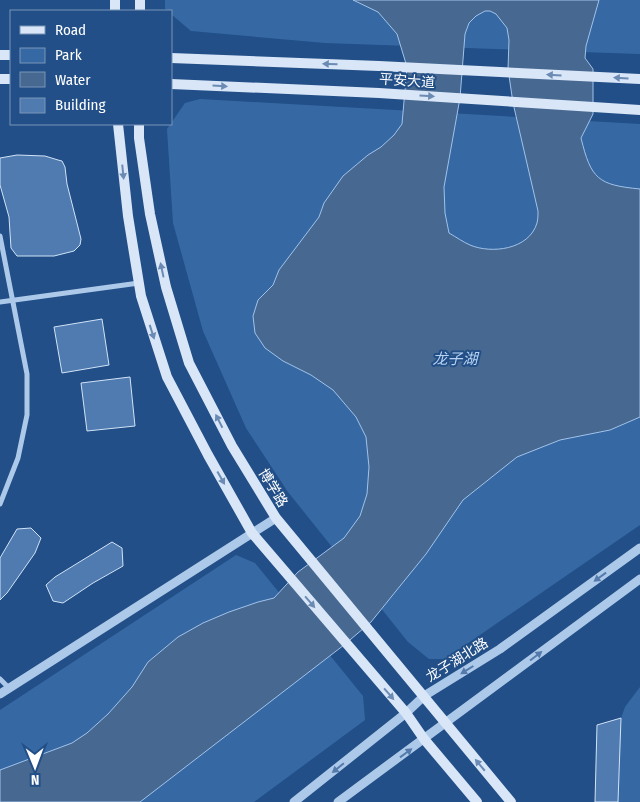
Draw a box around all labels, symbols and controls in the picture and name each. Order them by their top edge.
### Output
legend [10,10,172,125]
text: Road [55,21,86,39]
text: Park [55,46,82,64]
one-way arrow [322,60,338,68]
one-way arrow [545,70,561,78]
text: Water [55,71,91,89]
street label: 平安大道 [378,71,436,91]
one-way arrow [613,74,629,82]
one-way arrow [212,82,228,90]
one-way arrow [420,92,436,100]
text: Building [55,96,106,114]
one-way arrow [119,165,127,181]
one-way arrow [158,262,166,278]
one-way arrow [149,324,157,339]
water label: 龙子湖 [432,350,479,368]
one-way arrow [215,414,223,429]
street label: 博学路 [255,466,291,510]
one-way arrow [217,472,226,485]
one-way arrow [594,572,607,582]
one-way arrow [305,595,316,608]
street label: 龙子湖北路 [423,634,491,686]
one-way arrow [529,651,543,661]
one-way arrow [461,665,474,674]
one-way arrow [383,687,395,699]
north arrow [10,742,60,792]
one-way arrow [399,748,412,758]
one-way arrow [474,759,486,771]
one-way arrow [332,762,345,773]
text: N [31,771,40,788]

